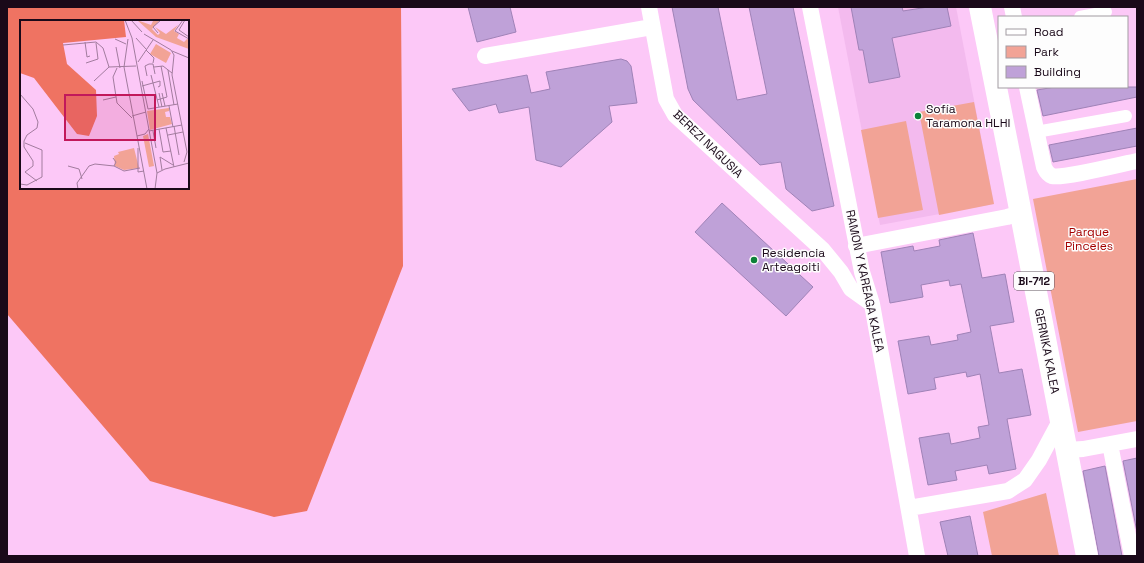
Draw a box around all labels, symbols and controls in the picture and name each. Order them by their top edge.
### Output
legend [998,16,1128,88]
inset map [20,20,189,189]
text: Road [1034,24,1063,40]
text: Park [1034,44,1059,60]
text: Building [1034,64,1081,80]
place label: Sofía Taramona HLHI [926,101,1010,131]
street label: BEREZI NAGUSIA [670,107,747,182]
marker: Sofía Taramona HLHI [913,111,923,121]
street label: RAMON Y KAREAGA KALEA [842,208,888,354]
park label: Parque Pinceles [1065,224,1113,254]
place label: Residencia Arteagoiti [762,245,825,275]
marker: Residencia Arteagoiti [749,255,759,265]
road number: BI-712 [1014,272,1054,290]
street label: GERNIKA KALEA [1031,307,1063,396]

